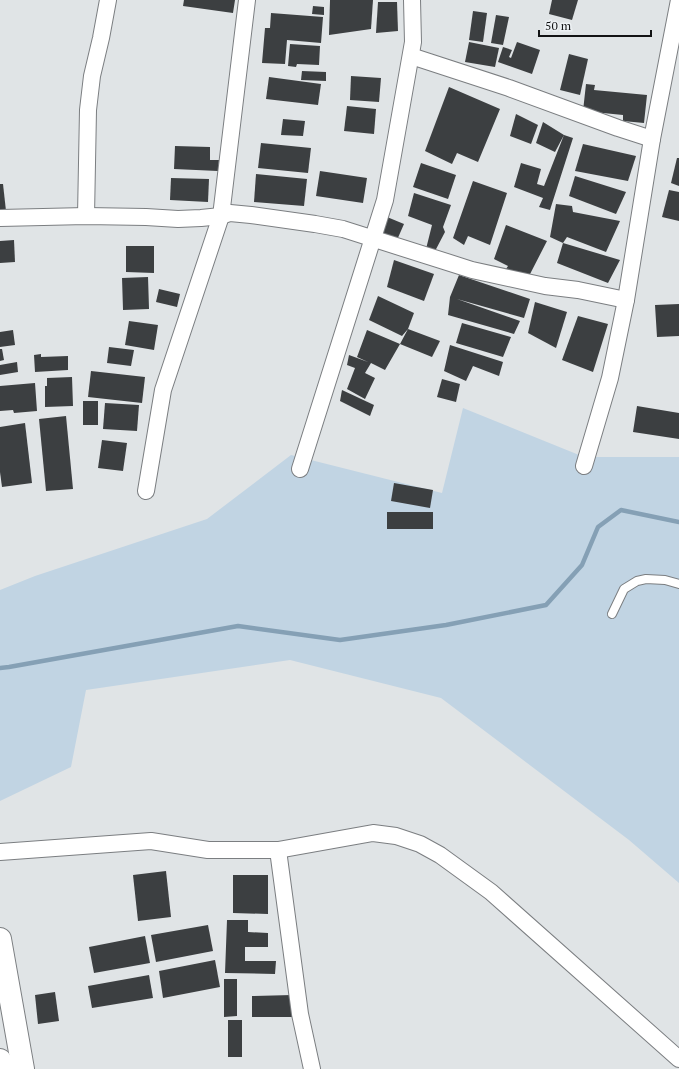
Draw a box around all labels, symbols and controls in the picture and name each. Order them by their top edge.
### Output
scale bar [539,12,651,38]
text: 50 m [545,18,572,33]

